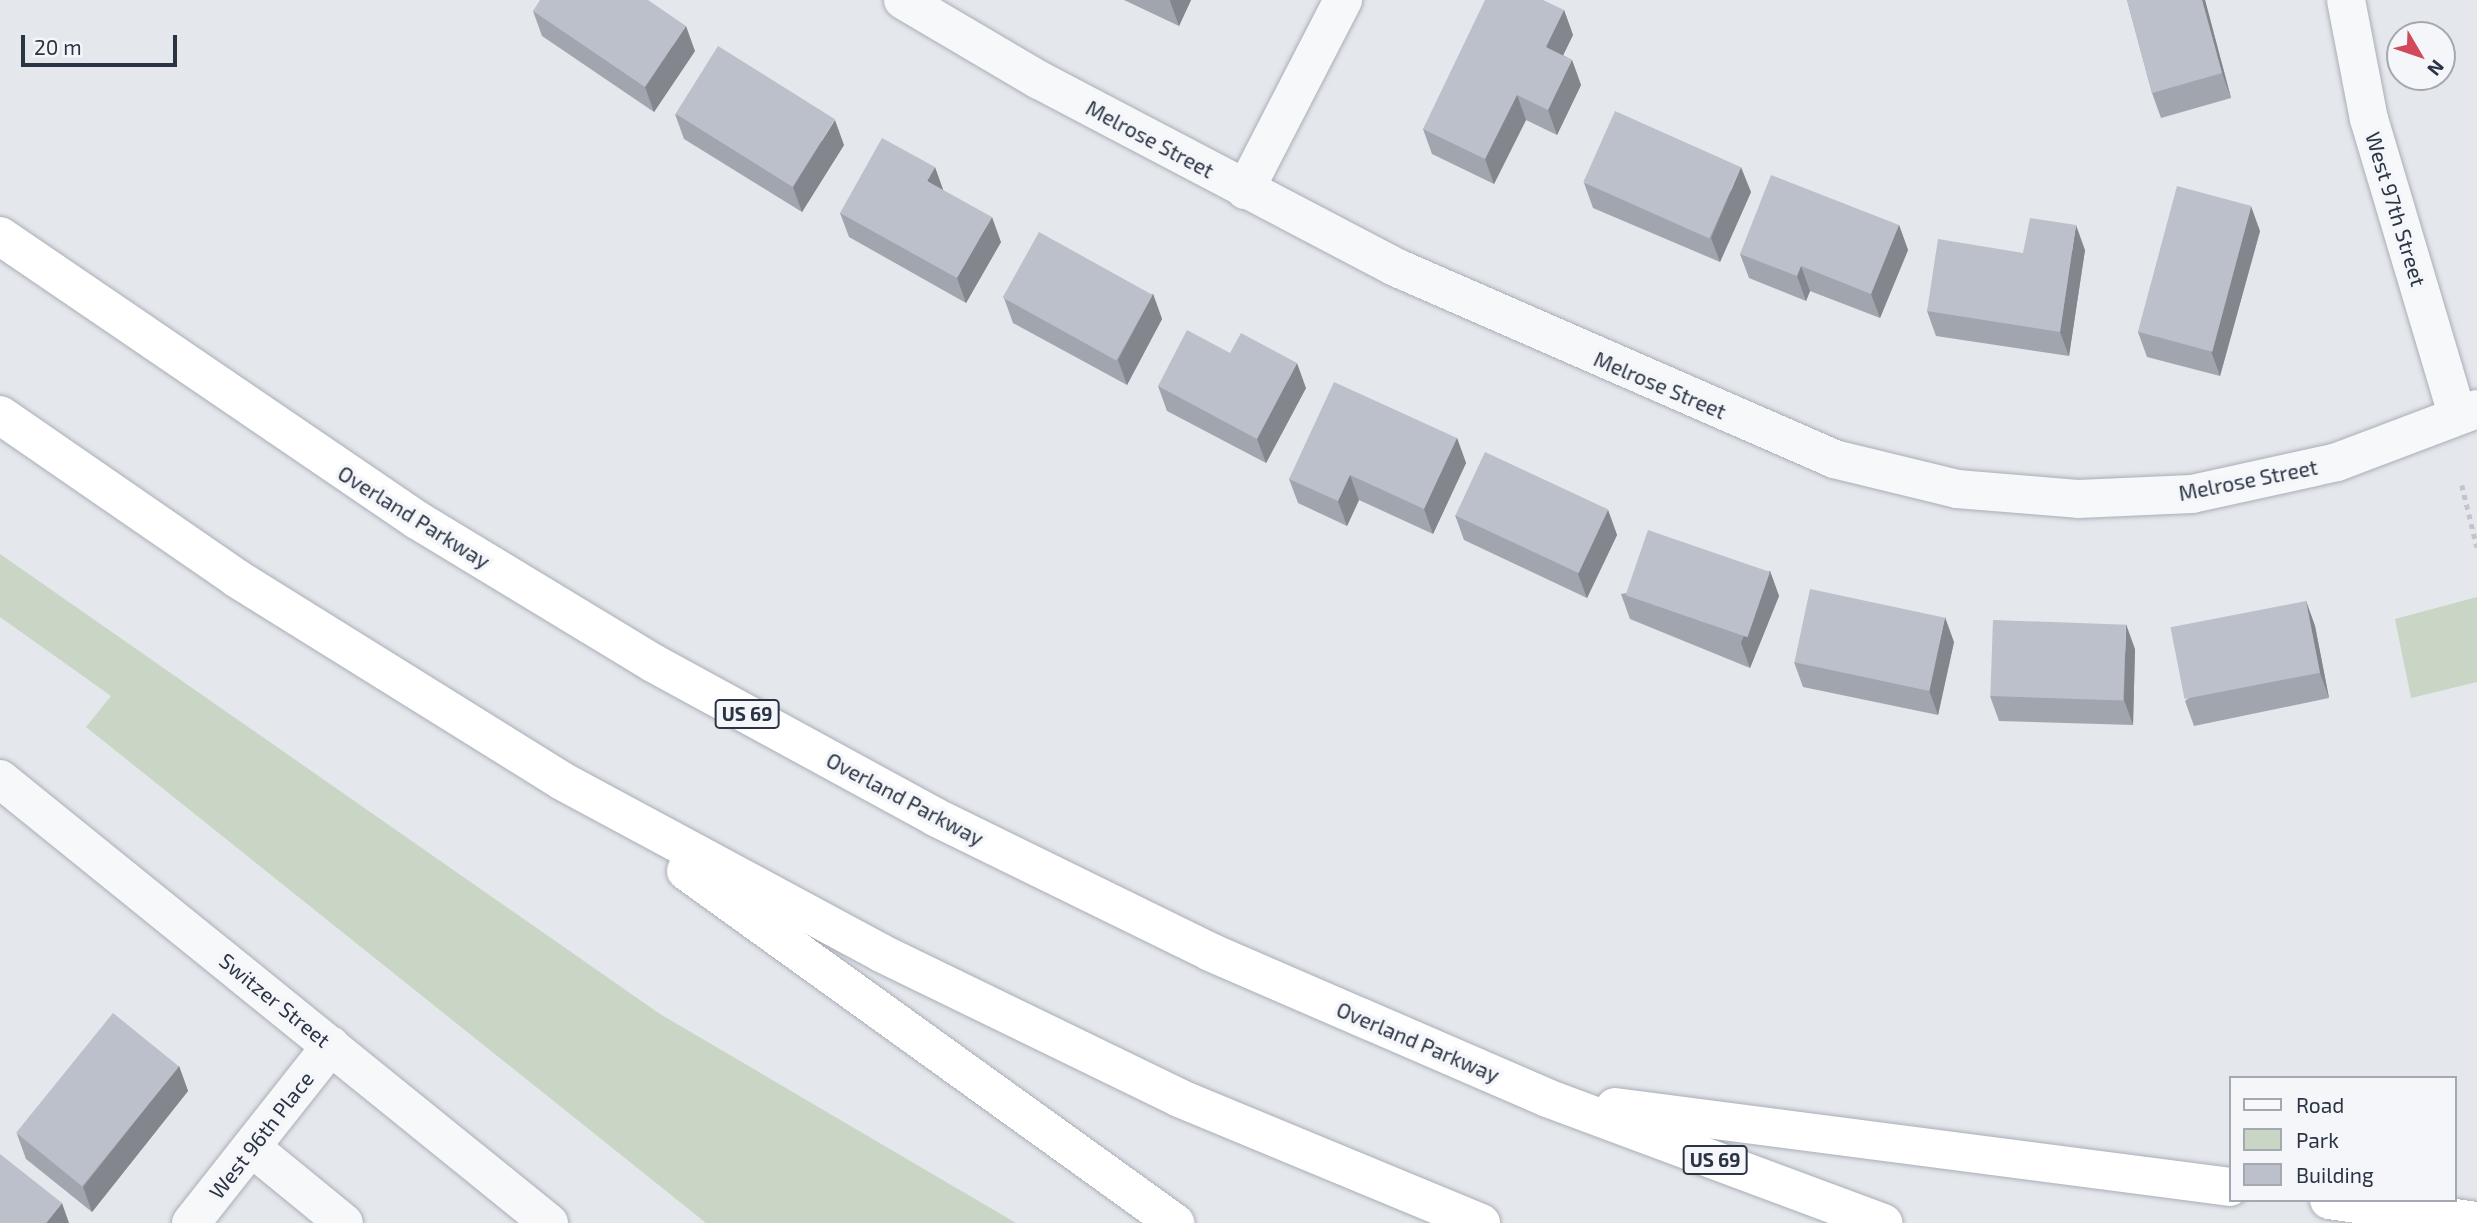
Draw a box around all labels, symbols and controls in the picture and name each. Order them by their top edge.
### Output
scale bar [24,21,180,65]
north arrow [2386,21,2456,91]
text: 20 m [34,34,82,59]
text: N [2423,56,2449,81]
street label: Melrose Street [1082,95,1218,183]
street label: West 97th Street [2361,129,2431,289]
street label: Melrose Street [1590,346,1730,424]
street label: Melrose Street [2176,454,2320,506]
street label: Overland Parkway [333,460,495,574]
road number: US 69 [714,698,780,730]
street label: Overland Parkway [822,747,988,851]
street label: Switzer Street [214,948,336,1052]
street label: Overland Parkway [1333,996,1503,1088]
street label: West 96th Place [203,1066,319,1204]
legend [2228,1076,2456,1202]
text: Road [2296,1092,2344,1117]
text: Park [2296,1127,2339,1152]
road number: US 69 [1682,1144,1748,1176]
text: Building [2296,1162,2374,1187]

